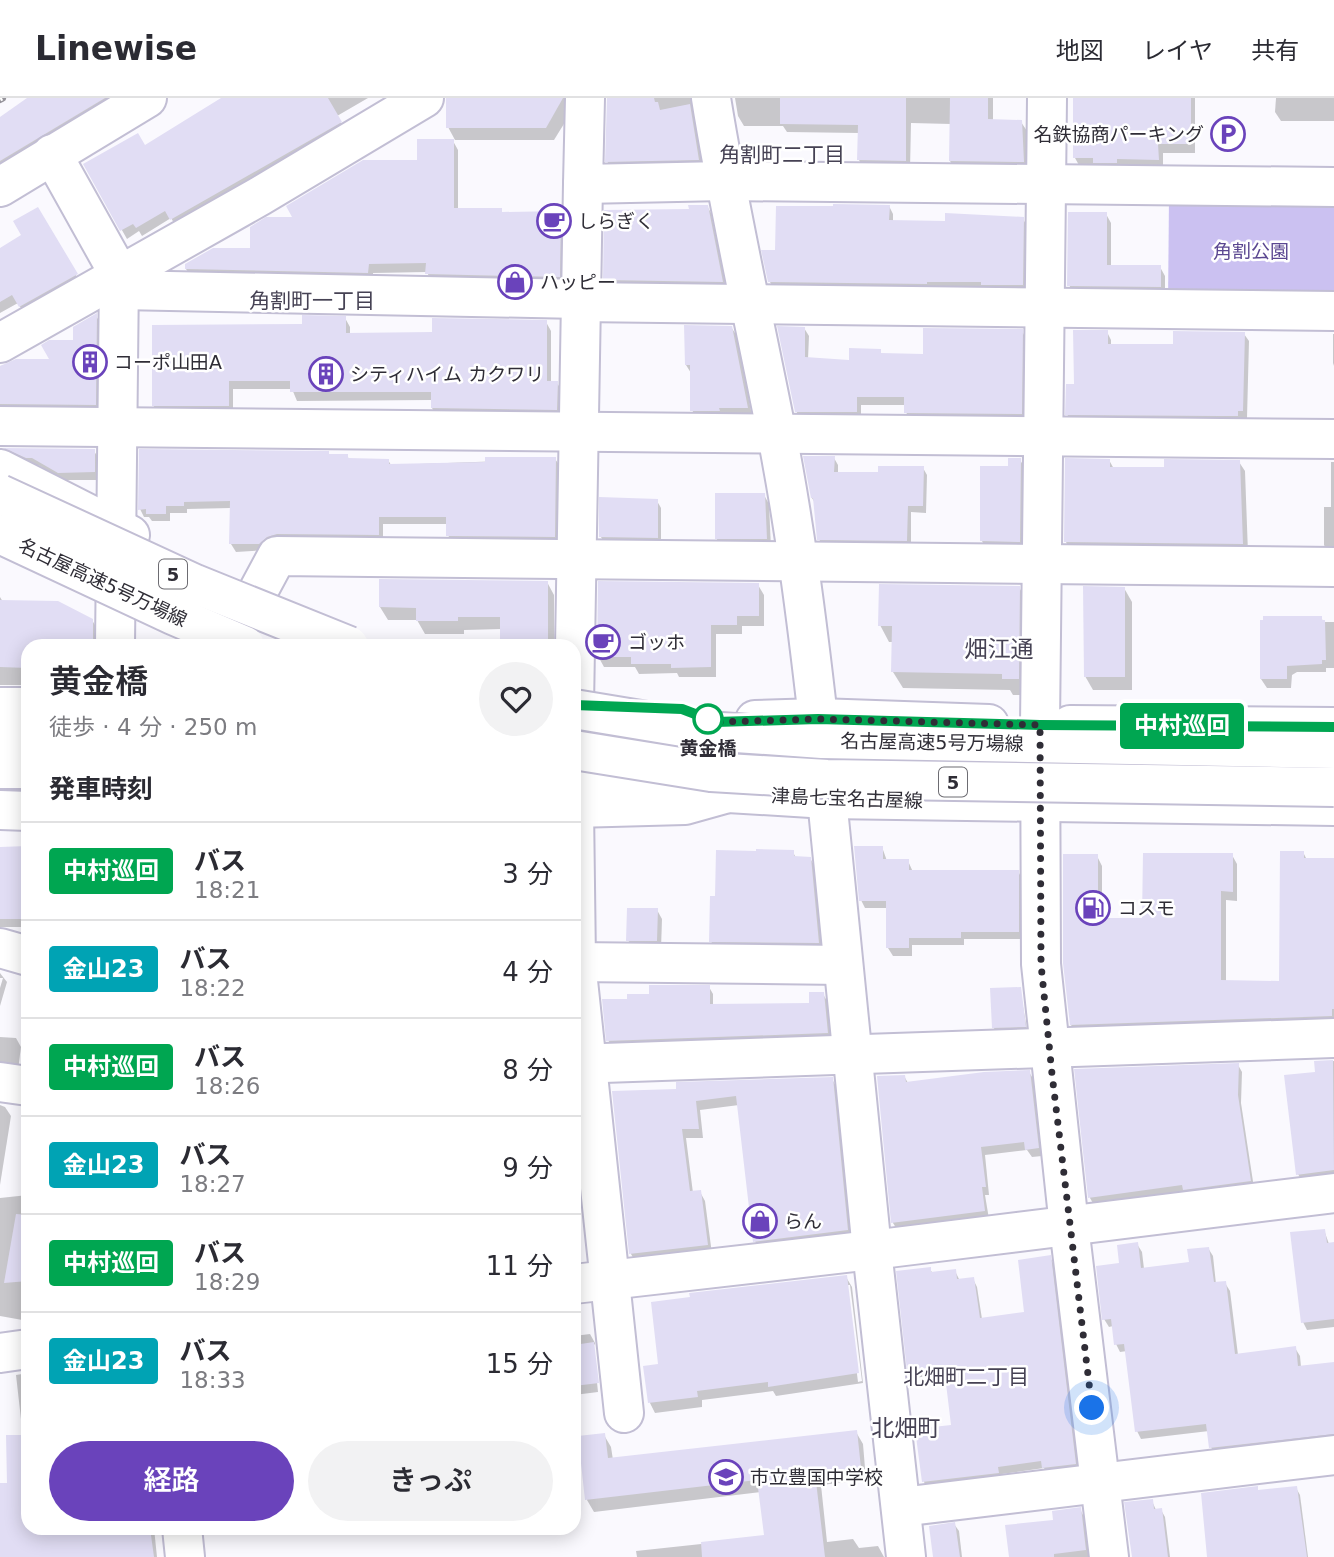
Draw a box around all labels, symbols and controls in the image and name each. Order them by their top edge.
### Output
text: Linewise [35,29,197,68]
text: 地図 [1056,37,1104,65]
text: レイヤ [1142,37,1213,65]
text: 共有 [1251,37,1299,65]
parking icon: 名鉄協商パーキング [1209,115,1247,153]
place label: 名鉄協商パーキング [1034,123,1204,145]
district label: 角割町二丁目 [719,143,845,167]
cafe icon: しらぎく [535,202,573,240]
place label: しらぎく [578,210,654,232]
park label: 角割公園 [1213,240,1289,262]
shop icon: ハッピー [496,263,534,301]
place label: ハッピー [540,271,616,293]
district label: 角割町一丁目 [249,289,375,313]
building icon: コーポ山田A [71,343,109,381]
place label: コーポ山田A [114,351,222,373]
building icon: シティハイム カクワリ [307,355,345,393]
place label: シティハイム カクワリ [350,363,544,385]
street label: 名古屋高速5号万場線 [15,533,191,631]
road number: 5 [159,560,187,588]
cafe icon: ゴッホ [584,623,622,661]
place label: ゴッホ [628,631,685,653]
district label: 畑江通 [965,636,1034,662]
text: 黄金橋 [49,662,148,701]
button: heart [479,662,553,736]
line badge: 中村巡回 [1133,703,1231,749]
marker: 黄金橋 [693,704,723,734]
text: 中村巡回 [1134,712,1230,740]
text: 徒歩 · 4 分 · 250 m [49,714,257,740]
street label: 名古屋高速5号万場線 [840,729,1024,755]
place label: 黄金橋 [679,737,737,759]
road number: 5 [939,768,967,796]
text: 発車時刻 [49,774,153,804]
street label: 津島七宝名古屋線 [771,784,923,812]
text: バス [194,846,246,876]
text: 中村巡回 [63,857,159,885]
text: 3 分 [502,859,553,889]
text: 18:21 [194,877,260,903]
fuel station icon: コスモ [1074,889,1112,927]
place label: コスモ [1118,897,1175,919]
text: バス [179,944,231,974]
text: 金山23 [63,955,144,983]
text: 4 分 [502,957,553,987]
text: 18:22 [179,975,246,1001]
text: バス [194,1042,246,1072]
text: 中村巡回 [63,1053,159,1081]
text: 8 分 [502,1055,553,1085]
text: 18:26 [194,1073,260,1099]
text: バス [179,1140,231,1170]
text: 金山23 [63,1151,144,1179]
text: 9 分 [502,1153,553,1183]
text: 18:27 [179,1171,246,1197]
shop icon: らん [741,1202,779,1240]
place label: らん [784,1210,822,1232]
text: バス [194,1238,246,1268]
text: 中村巡回 [63,1249,159,1277]
text: 11 分 [486,1251,553,1281]
text: 18:29 [194,1269,260,1295]
text: バス [179,1336,231,1366]
text: 金山23 [63,1347,144,1375]
text: 15 分 [486,1349,553,1379]
district label: 北畑町二丁目 [903,1365,1029,1389]
text: 18:33 [179,1367,246,1393]
your location [1074,1390,1109,1425]
district label: 北畑町 [872,1415,941,1441]
button: 経路 [49,1441,294,1521]
button: きっぷ [308,1441,553,1521]
school or university icon: 市立豊国中学校 [707,1458,745,1496]
place label: 市立豊国中学校 [750,1466,883,1488]

